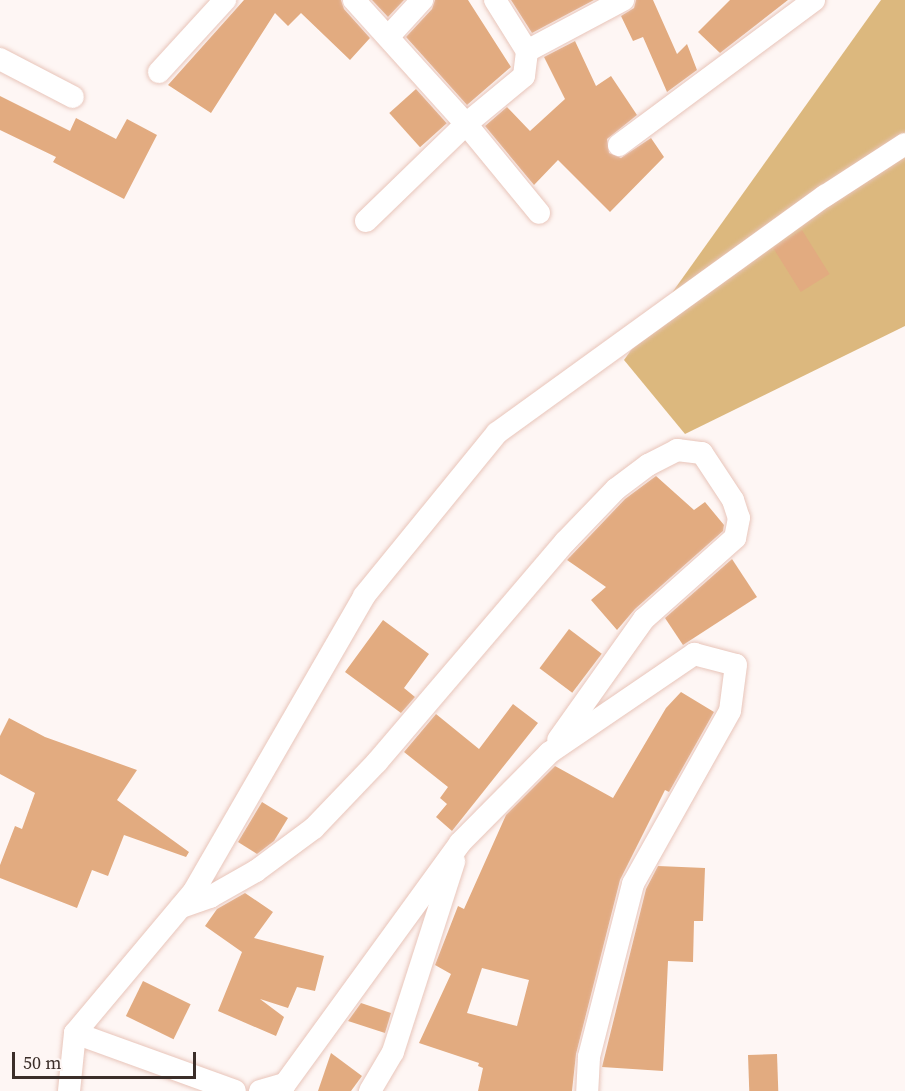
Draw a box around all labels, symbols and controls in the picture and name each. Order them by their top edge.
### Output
scale bar [15,1040,200,1078]
text: 50 m [23,1050,61,1075]

